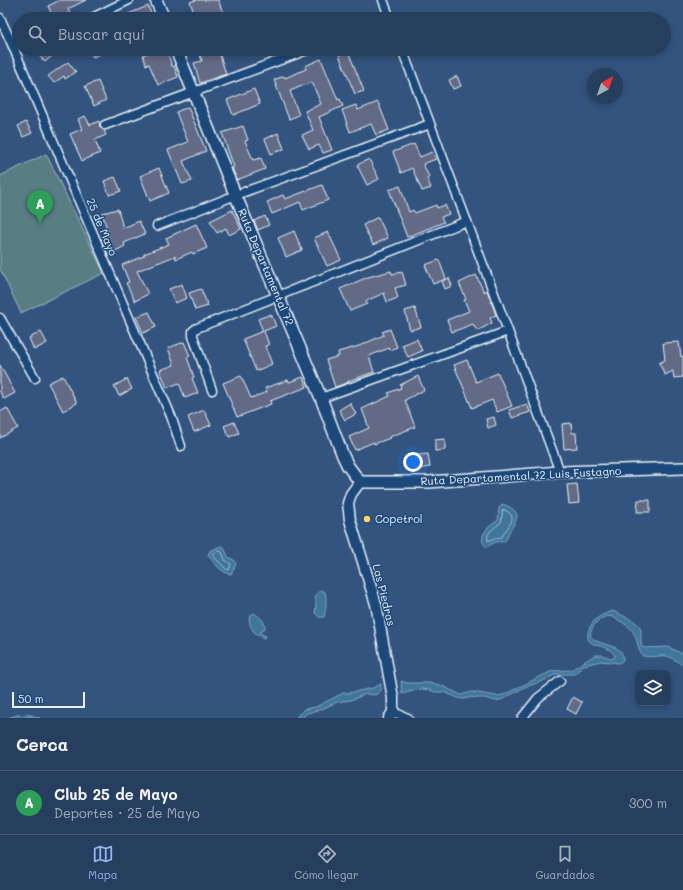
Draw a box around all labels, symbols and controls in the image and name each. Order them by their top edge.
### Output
search box [12,12,671,56]
icon: search [26,23,48,45]
text: Buscar aquí [58,24,145,44]
north arrow [587,68,623,104]
pin: A [27,190,53,223]
street label: 25 de Mayo [84,196,122,258]
street label: Ruta Departamental 72 [235,206,298,327]
your location [403,452,423,472]
street label: Ruta Departamental 72 Luis Fustagno [420,463,622,488]
place label: Copetrol [375,511,423,526]
marker: Copetrol [362,514,372,524]
street label: Las Piedras [370,562,399,627]
map controls [635,670,671,706]
button: layers [635,670,671,706]
scale bar [12,690,85,709]
text: 50 m [18,691,44,706]
text: Cerca [16,733,68,755]
text: Club 25 de Mayo [54,784,178,804]
text: A [24,794,34,811]
text: 300 m [629,794,667,811]
text: Deportes · 25 de Mayo [54,804,200,821]
tab: Mapa [88,843,118,882]
tab: Cómo llegar [294,843,359,882]
tab: Guardados [535,843,595,882]

